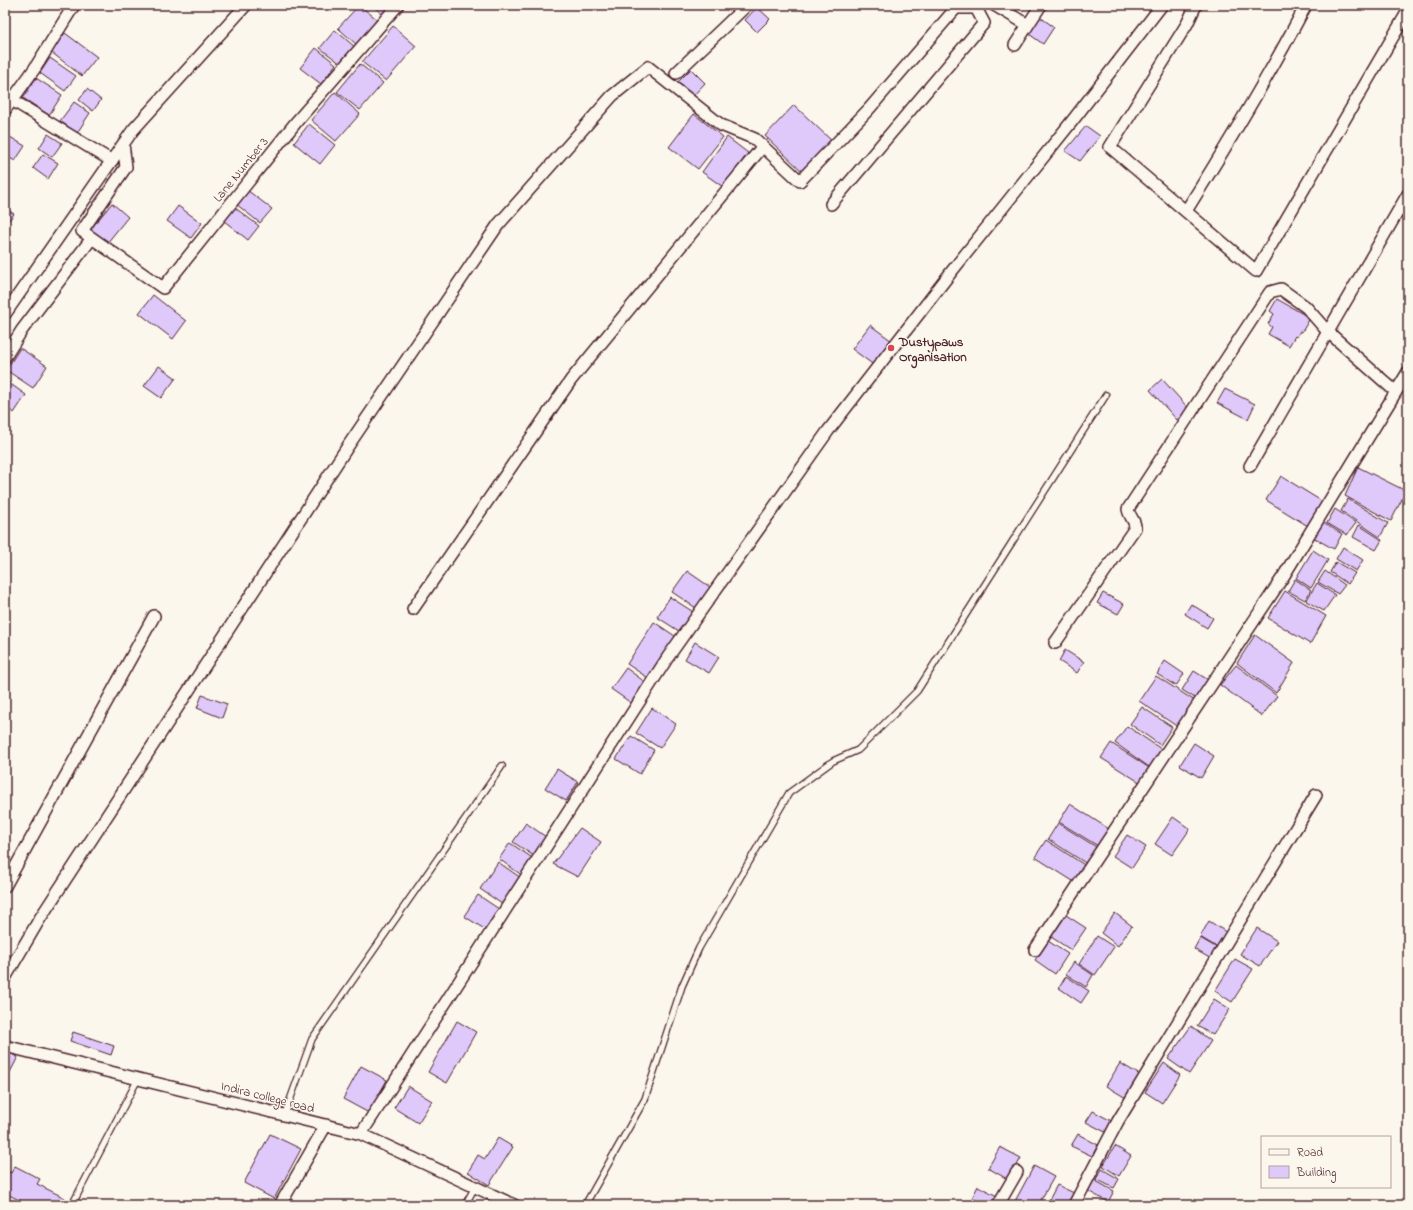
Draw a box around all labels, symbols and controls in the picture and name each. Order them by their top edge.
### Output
street label: Lane Number 3 [209,133,273,207]
place label: Dustypaws Organisation [898,333,967,369]
marker: Dustypaws Organisation [886,343,896,353]
street label: Indira college road [219,1077,317,1119]
legend [1261,1136,1391,1188]
text: Road [1297,1144,1323,1162]
text: Building [1296,1164,1336,1183]

